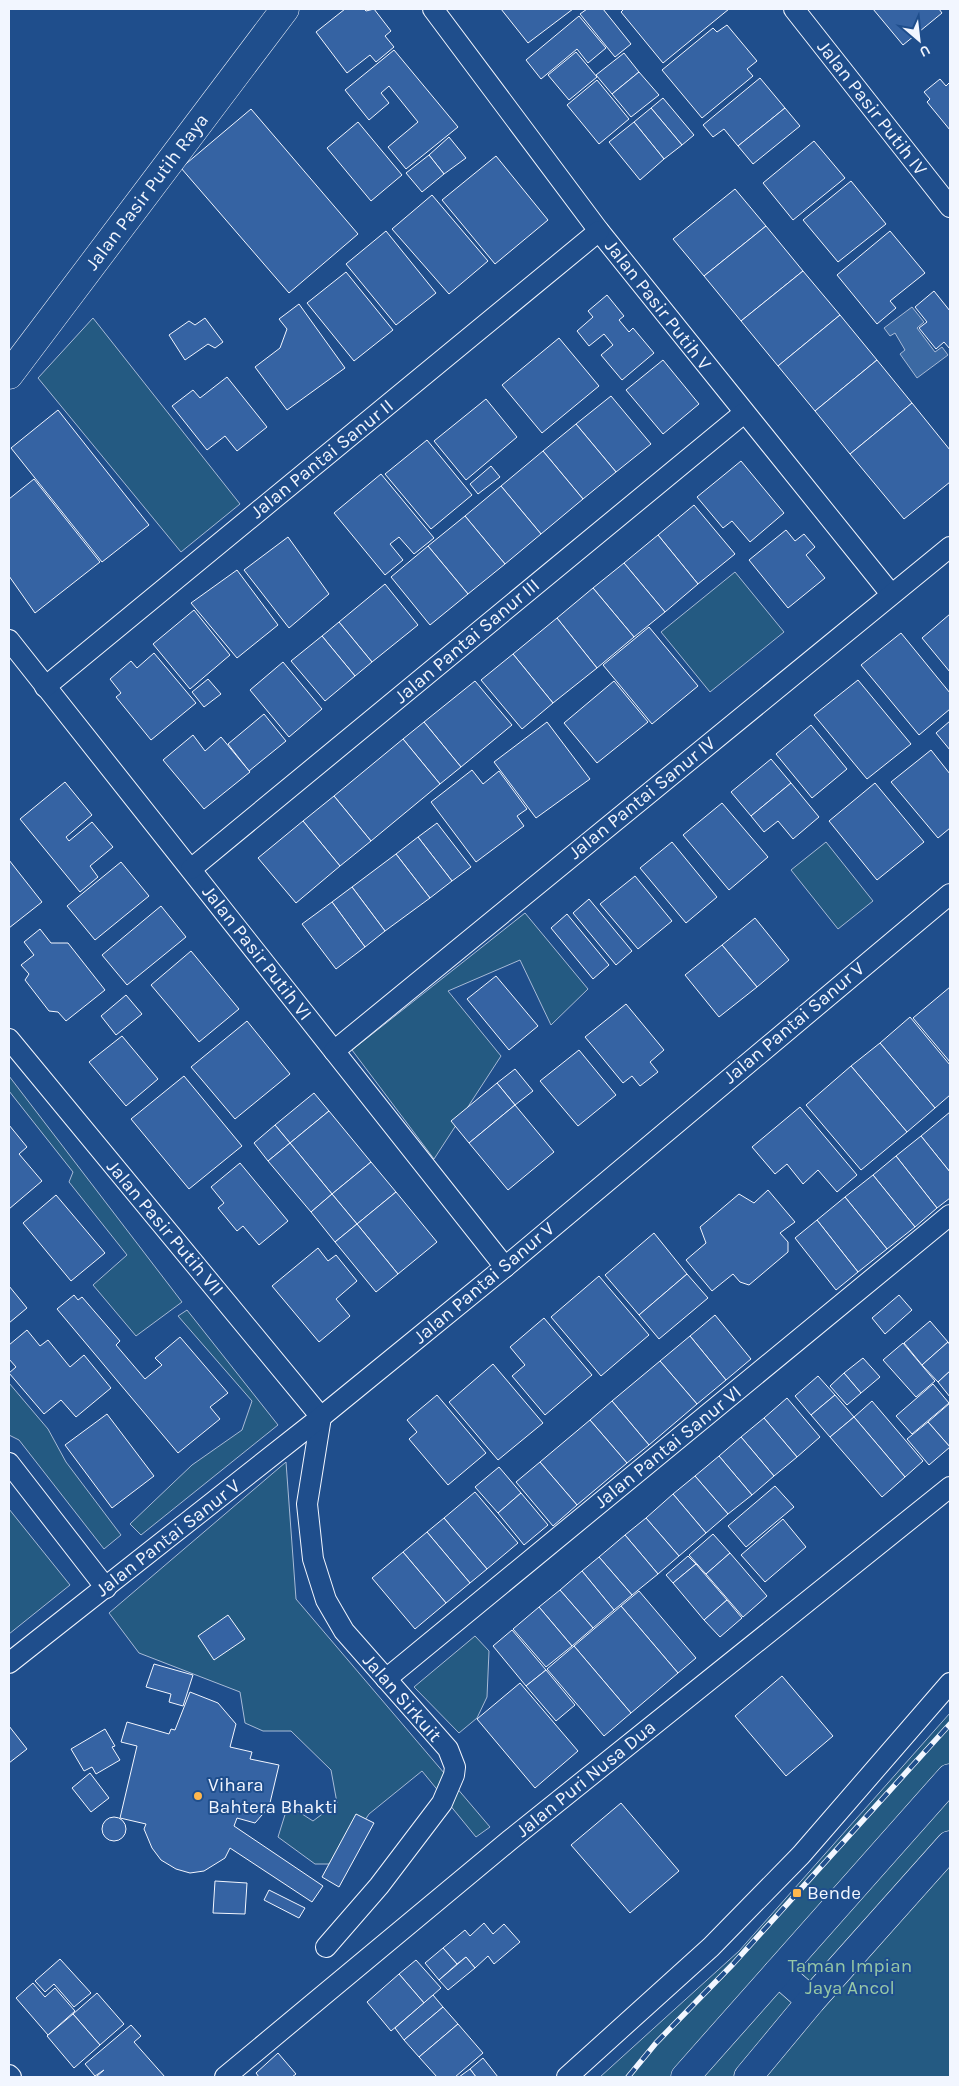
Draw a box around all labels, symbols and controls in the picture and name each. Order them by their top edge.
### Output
north arrow [894,15,944,65]
street label: Jalan Pasir Putih IV [813,36,932,180]
text: U [917,41,933,61]
street label: Jalan Pasir Putih Raya [81,109,213,275]
street label: Jalan Pasir Putih V [600,235,716,375]
street label: Jalan Pantai Sanur II [246,395,398,523]
street label: Jalan Pantai Sanur III [390,574,544,708]
street label: Jalan Pantai Sanur IV [564,732,720,864]
street label: Jalan Pasir Putih VI [198,881,316,1025]
street label: Jalan Pantai Sanur V [719,957,869,1088]
street label: Jalan Pasir Putih VII [102,1156,228,1300]
street label: Jalan Pantai Sanur V [409,1217,559,1348]
street label: Jalan Pantai Sanur VI [590,1381,746,1513]
street label: Jalan Pantai Sanur V [91,1475,245,1601]
street label: Jalan Sirkuit [358,1650,446,1746]
street label: Jalan Puri Nusa Dua [512,1716,660,1842]
place label: Vihara Bahtera Bhakti [208,1774,338,1818]
marker: Vihara Bahtera Bhakti [192,1790,204,1802]
place label: Bende [807,1882,861,1904]
marker: Bende [791,1887,803,1899]
park label: Taman Impian Jaya Ancol [788,1955,912,1999]

